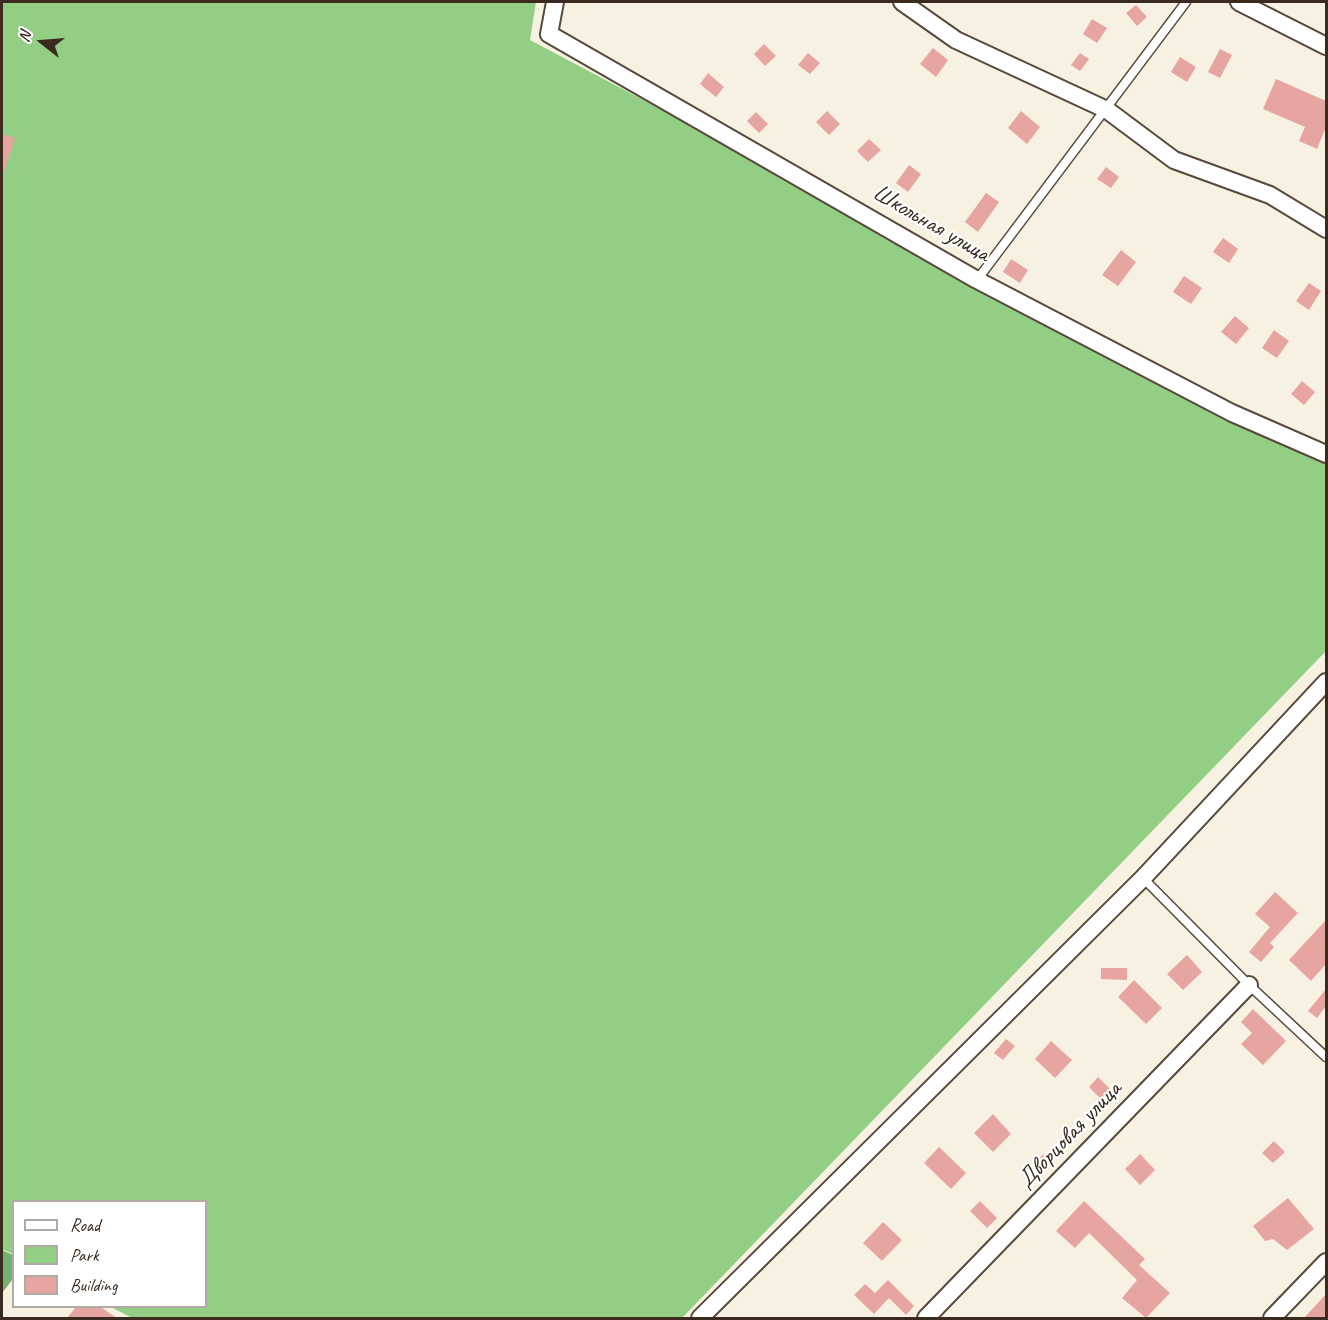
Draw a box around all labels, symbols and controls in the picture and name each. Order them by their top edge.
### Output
north arrow [12,12,72,72]
text: N [14,29,36,44]
street label: Школьная улица [867,179,995,269]
street label: Дворцовая улица [1012,1076,1128,1194]
legend [12,1200,207,1308]
text: Road [70,1214,100,1236]
text: Park [70,1244,99,1266]
text: Building [70,1274,117,1296]

